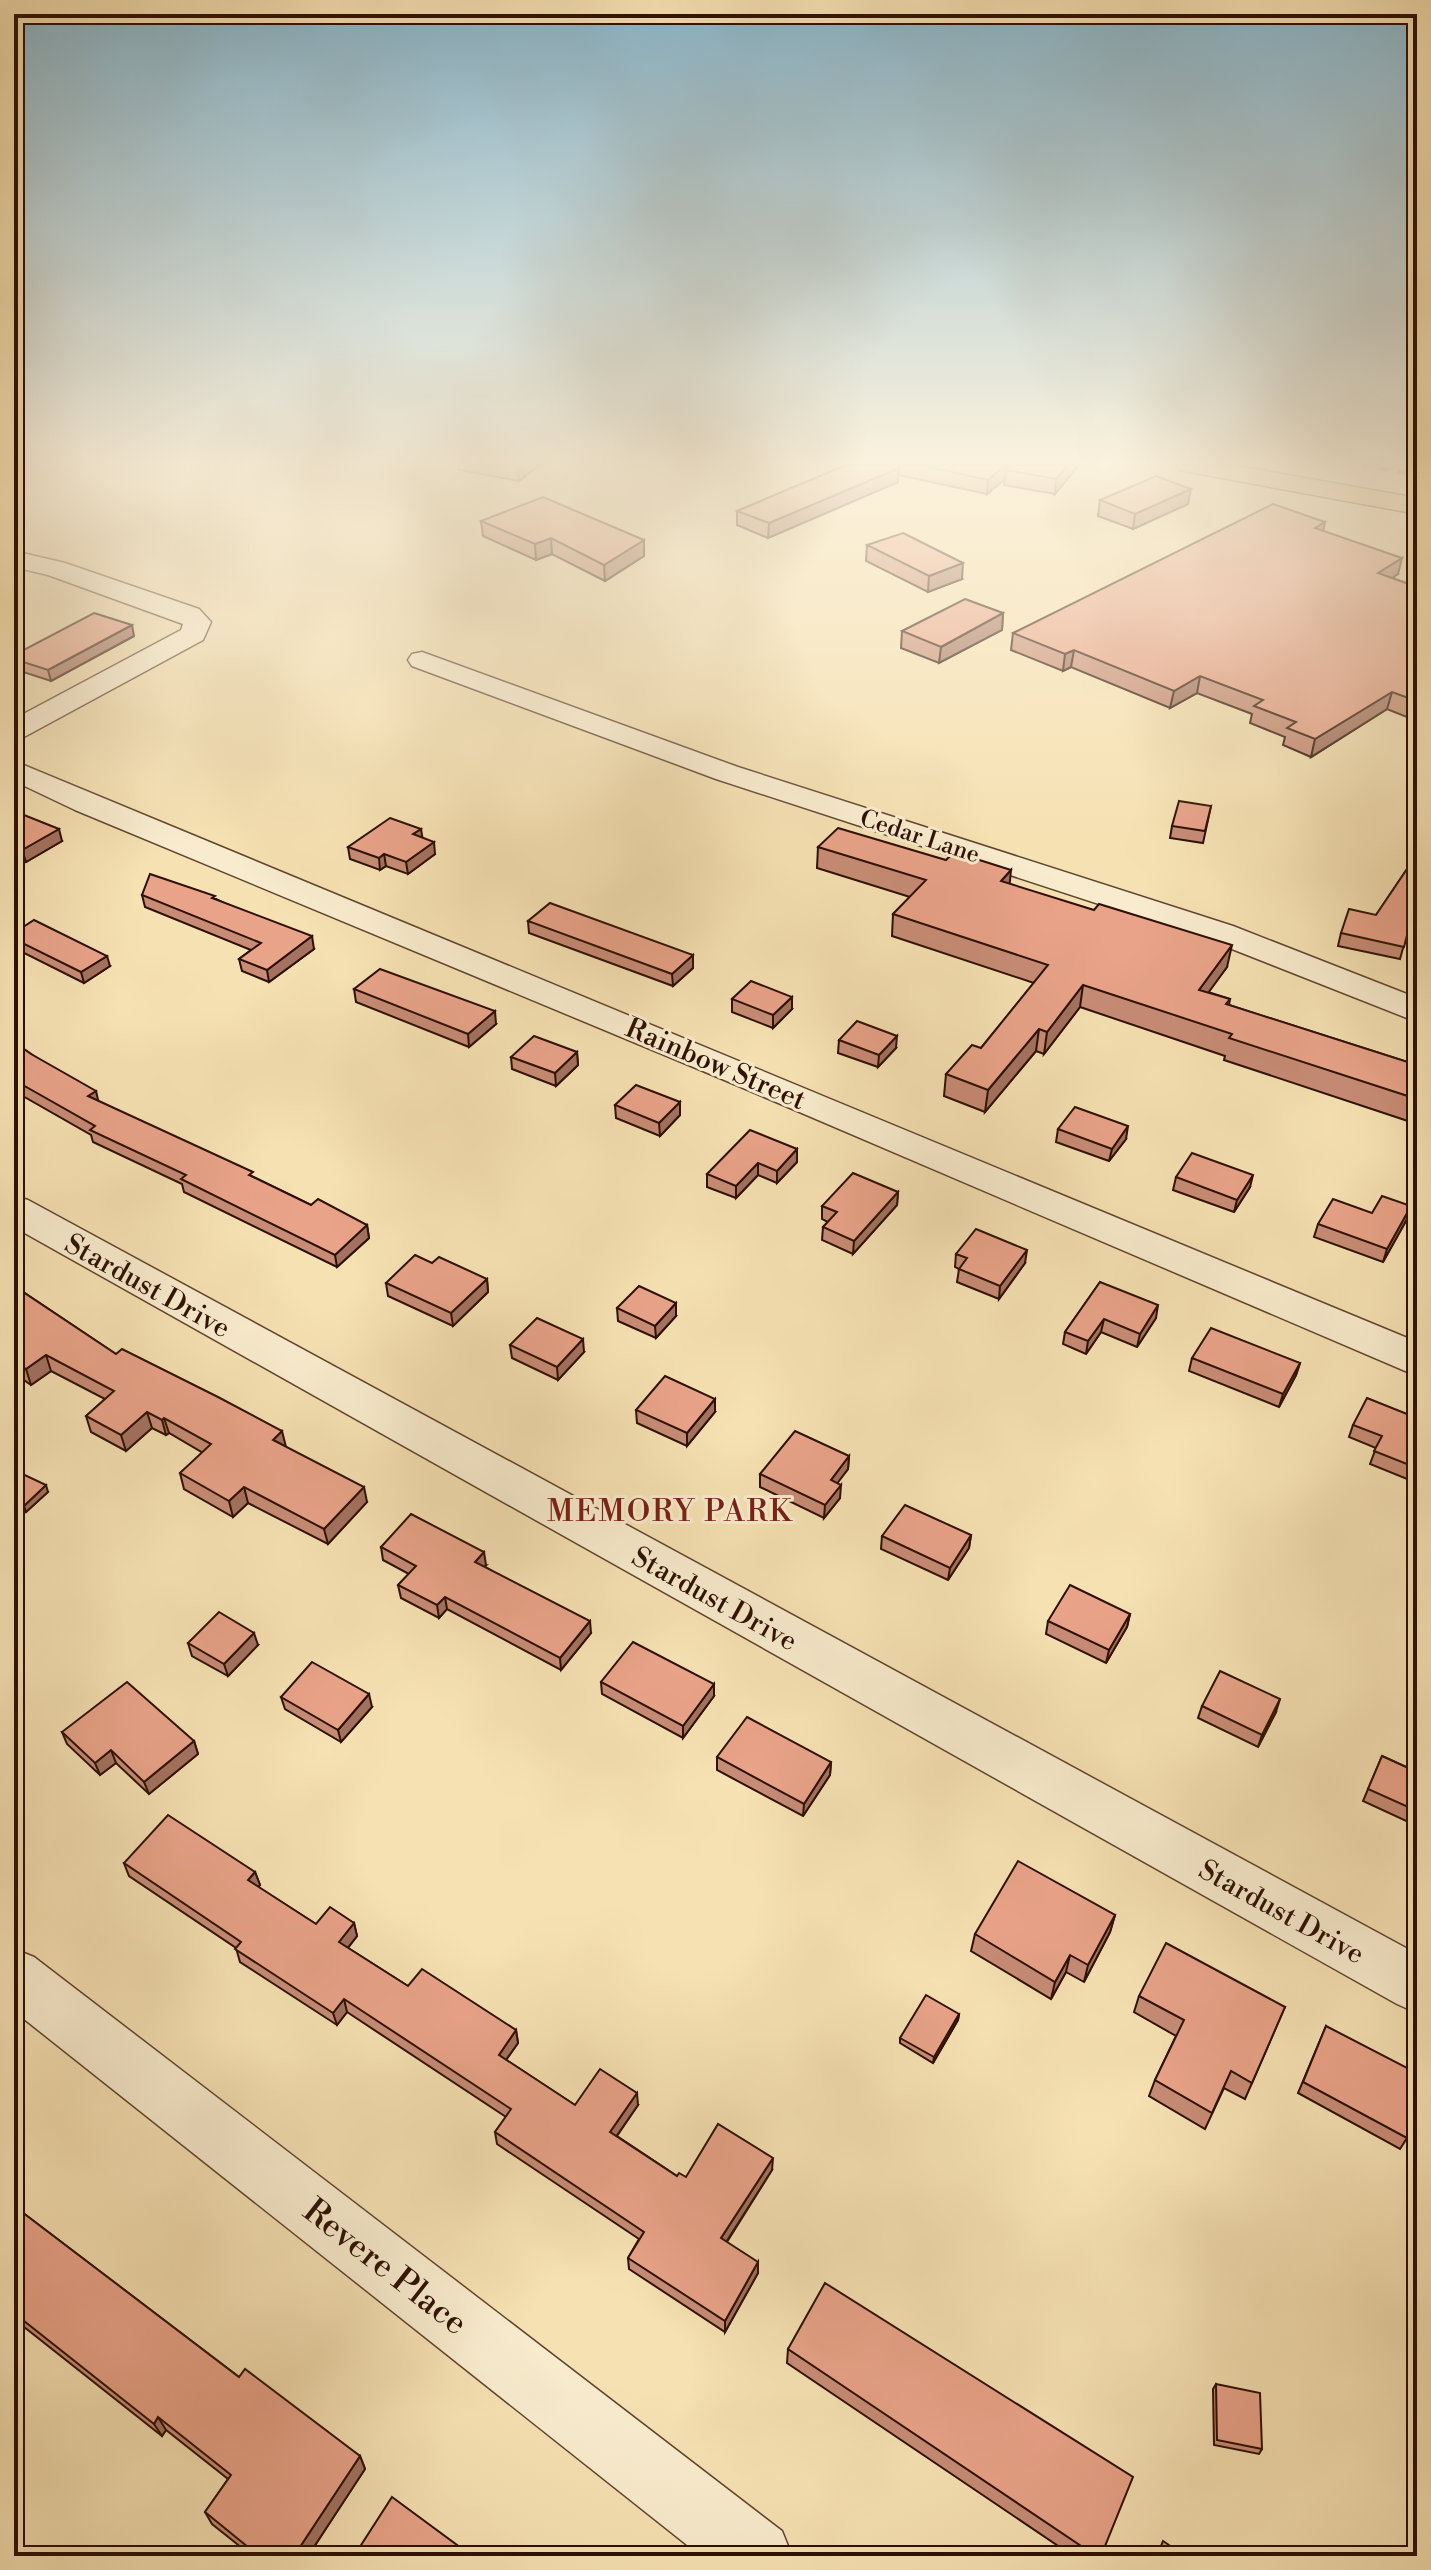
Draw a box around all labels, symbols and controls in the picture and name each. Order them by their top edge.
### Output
street label: Cedar Lane [856,804,983,870]
street label: Rainbow Street [620,1011,811,1118]
street label: Stardust Drive [58,1226,236,1346]
district label: MEMORY PARK [547,1493,793,1531]
street label: Stardust Drive [625,1539,803,1659]
street label: Stardust Drive [1192,1852,1370,1972]
street label: Revere Place [294,2190,475,2345]

